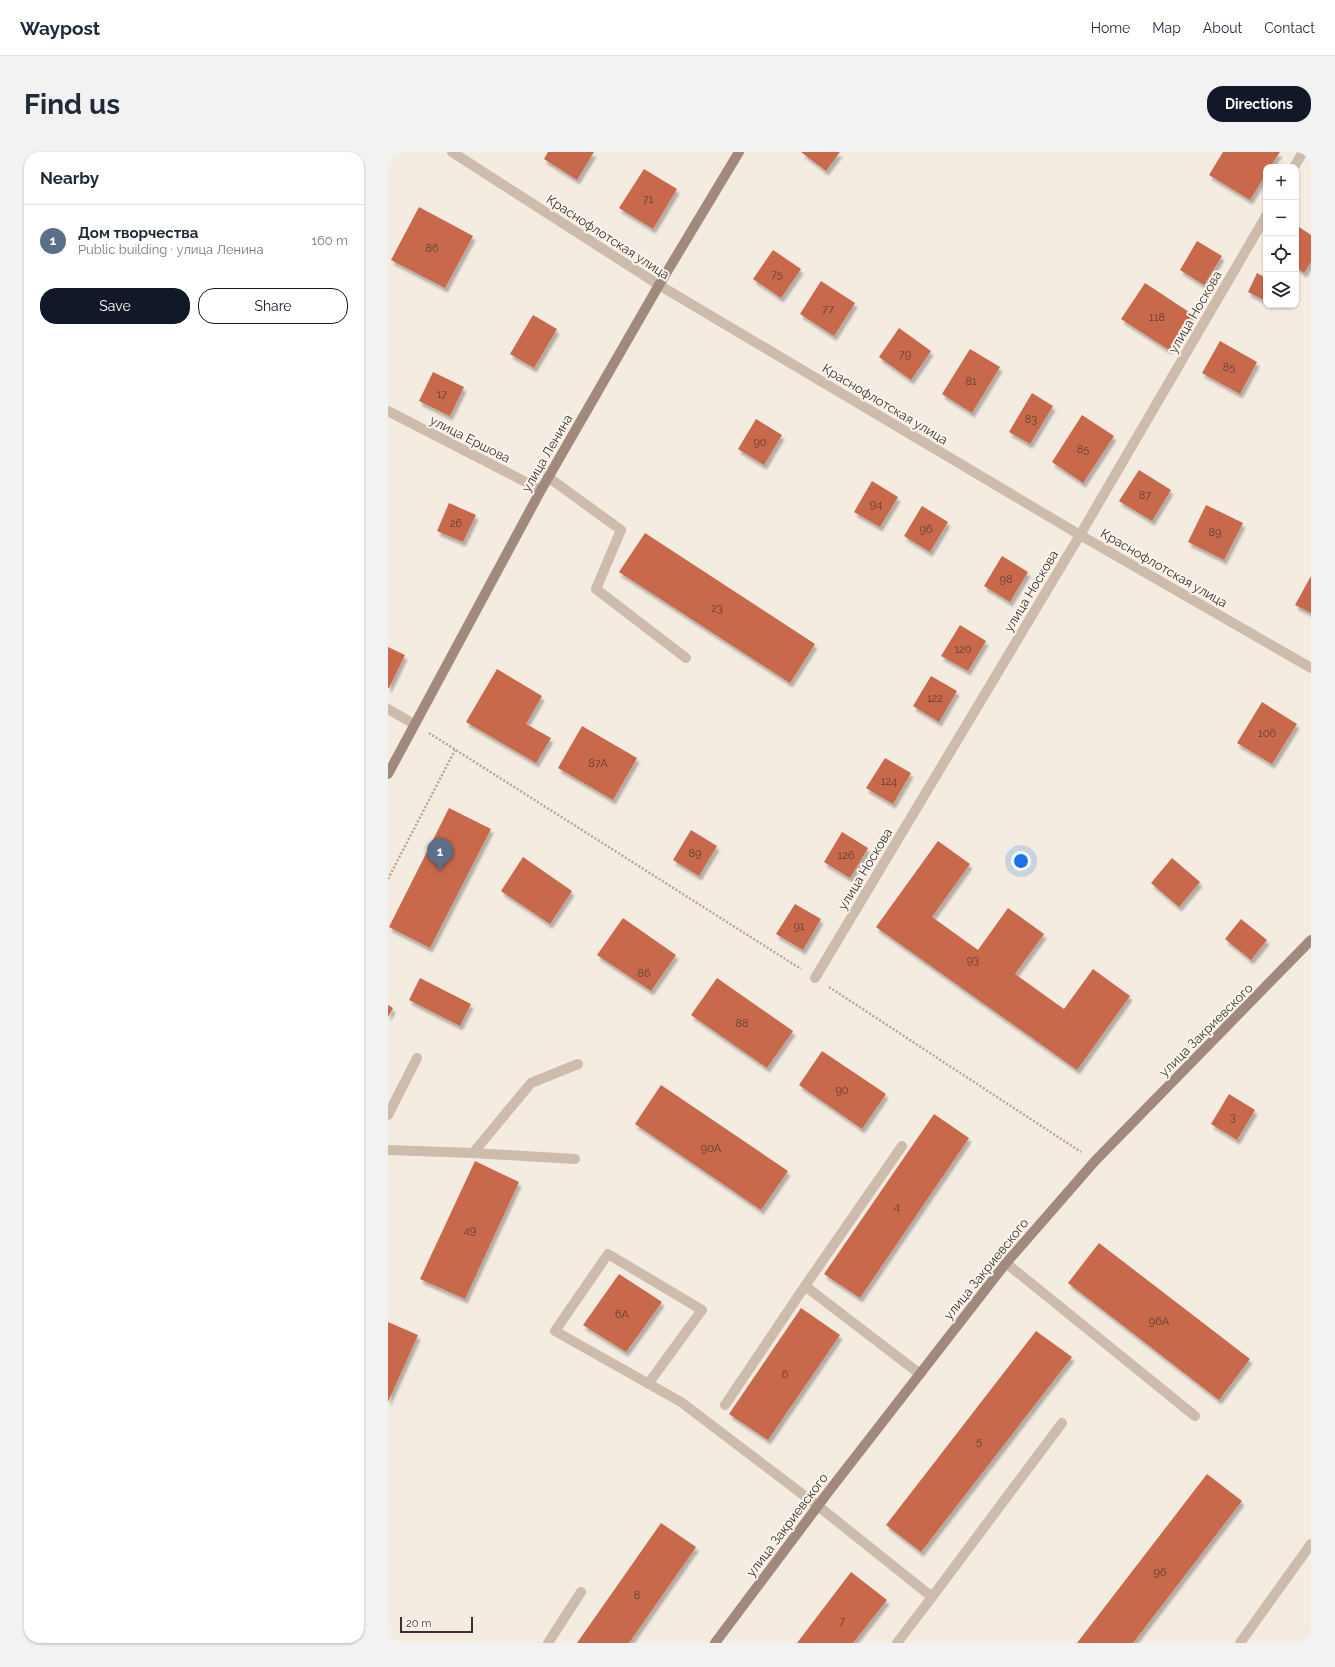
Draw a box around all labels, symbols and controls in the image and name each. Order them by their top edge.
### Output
text: Waypost [20,17,100,39]
text: Home [1091,20,1130,36]
text: Map [1152,20,1181,36]
text: About [1203,20,1242,36]
text: Contact [1264,20,1315,36]
button: Directions [1207,86,1311,122]
text: Find us [24,88,120,121]
map controls [1263,164,1299,308]
button: + [1263,164,1299,200]
text: Nearby [40,168,99,188]
street label: Краснофлотская улица [544,192,672,282]
house number: 71 [643,193,654,206]
button: − [1263,200,1299,236]
text: Дом творчества [78,224,198,242]
text: 1 [50,233,56,248]
text: 160 m [311,233,348,248]
button: locate [1263,236,1299,272]
text: Public building · улица Ленина [78,242,264,257]
house number: 86 [425,242,439,255]
house number: 75 [771,268,783,281]
street label: улица Носкова [1165,268,1225,356]
button: layers [1263,272,1299,308]
button: Save [40,288,190,324]
button: Share [198,288,348,324]
house number: 77 [822,303,834,316]
house number: 118 [1149,311,1165,324]
house number: 79 [899,348,911,361]
street label: Краснофлотская улица [820,361,950,447]
house number: 85 [1223,361,1235,374]
house number: 81 [965,375,977,388]
house number: 17 [437,388,447,401]
street label: улица Ершова [427,412,513,466]
street label: улица Ленина [519,412,575,494]
house number: 83 [1025,413,1037,426]
house number: 90 [753,436,767,449]
house number: 85 [1077,443,1089,456]
house number: 87 [1139,489,1151,502]
house number: 94 [870,498,882,511]
house number: 26 [450,517,463,530]
house number: 96 [919,523,933,536]
street label: Краснофлотская улица [1098,526,1230,610]
house number: 89 [1209,526,1221,539]
street label: улица Носкова [1001,547,1061,635]
house number: 98 [1000,573,1012,586]
house number: 23 [711,602,723,615]
house number: 120 [954,643,972,656]
house number: 122 [927,692,943,705]
house number: 106 [1258,727,1276,740]
house number: 87А [588,757,608,770]
house number: 124 [881,775,897,788]
street label: улица Носкова [835,825,895,913]
pin: 1 [427,838,453,871]
house number: 89 [689,847,701,860]
house number: 126 [837,849,855,862]
your location [1011,851,1031,871]
house number: 91 [793,920,805,933]
house number: 93 [967,954,979,967]
house number: 86 [637,967,651,980]
street label: улица Закриевского [1156,980,1256,1080]
house number: 88 [735,1017,749,1030]
house number: 90 [835,1084,849,1097]
house number: 3 [1230,1111,1236,1124]
house number: 90А [701,1142,722,1155]
house number: 4 [894,1200,900,1213]
street label: улица Закриевского [941,1215,1032,1323]
house number: 49 [464,1224,476,1237]
house number: 6А [615,1308,630,1321]
house number: 96А [1149,1315,1170,1328]
house number: 6 [782,1368,789,1381]
house number: 5 [976,1435,982,1448]
street label: улица Закриевского [743,1470,831,1580]
house number: 96 [1153,1566,1167,1579]
house number: 8 [634,1589,640,1602]
scale bar [400,1615,473,1634]
house number: 7 [839,1615,845,1628]
text: 20 m [406,1617,431,1630]

